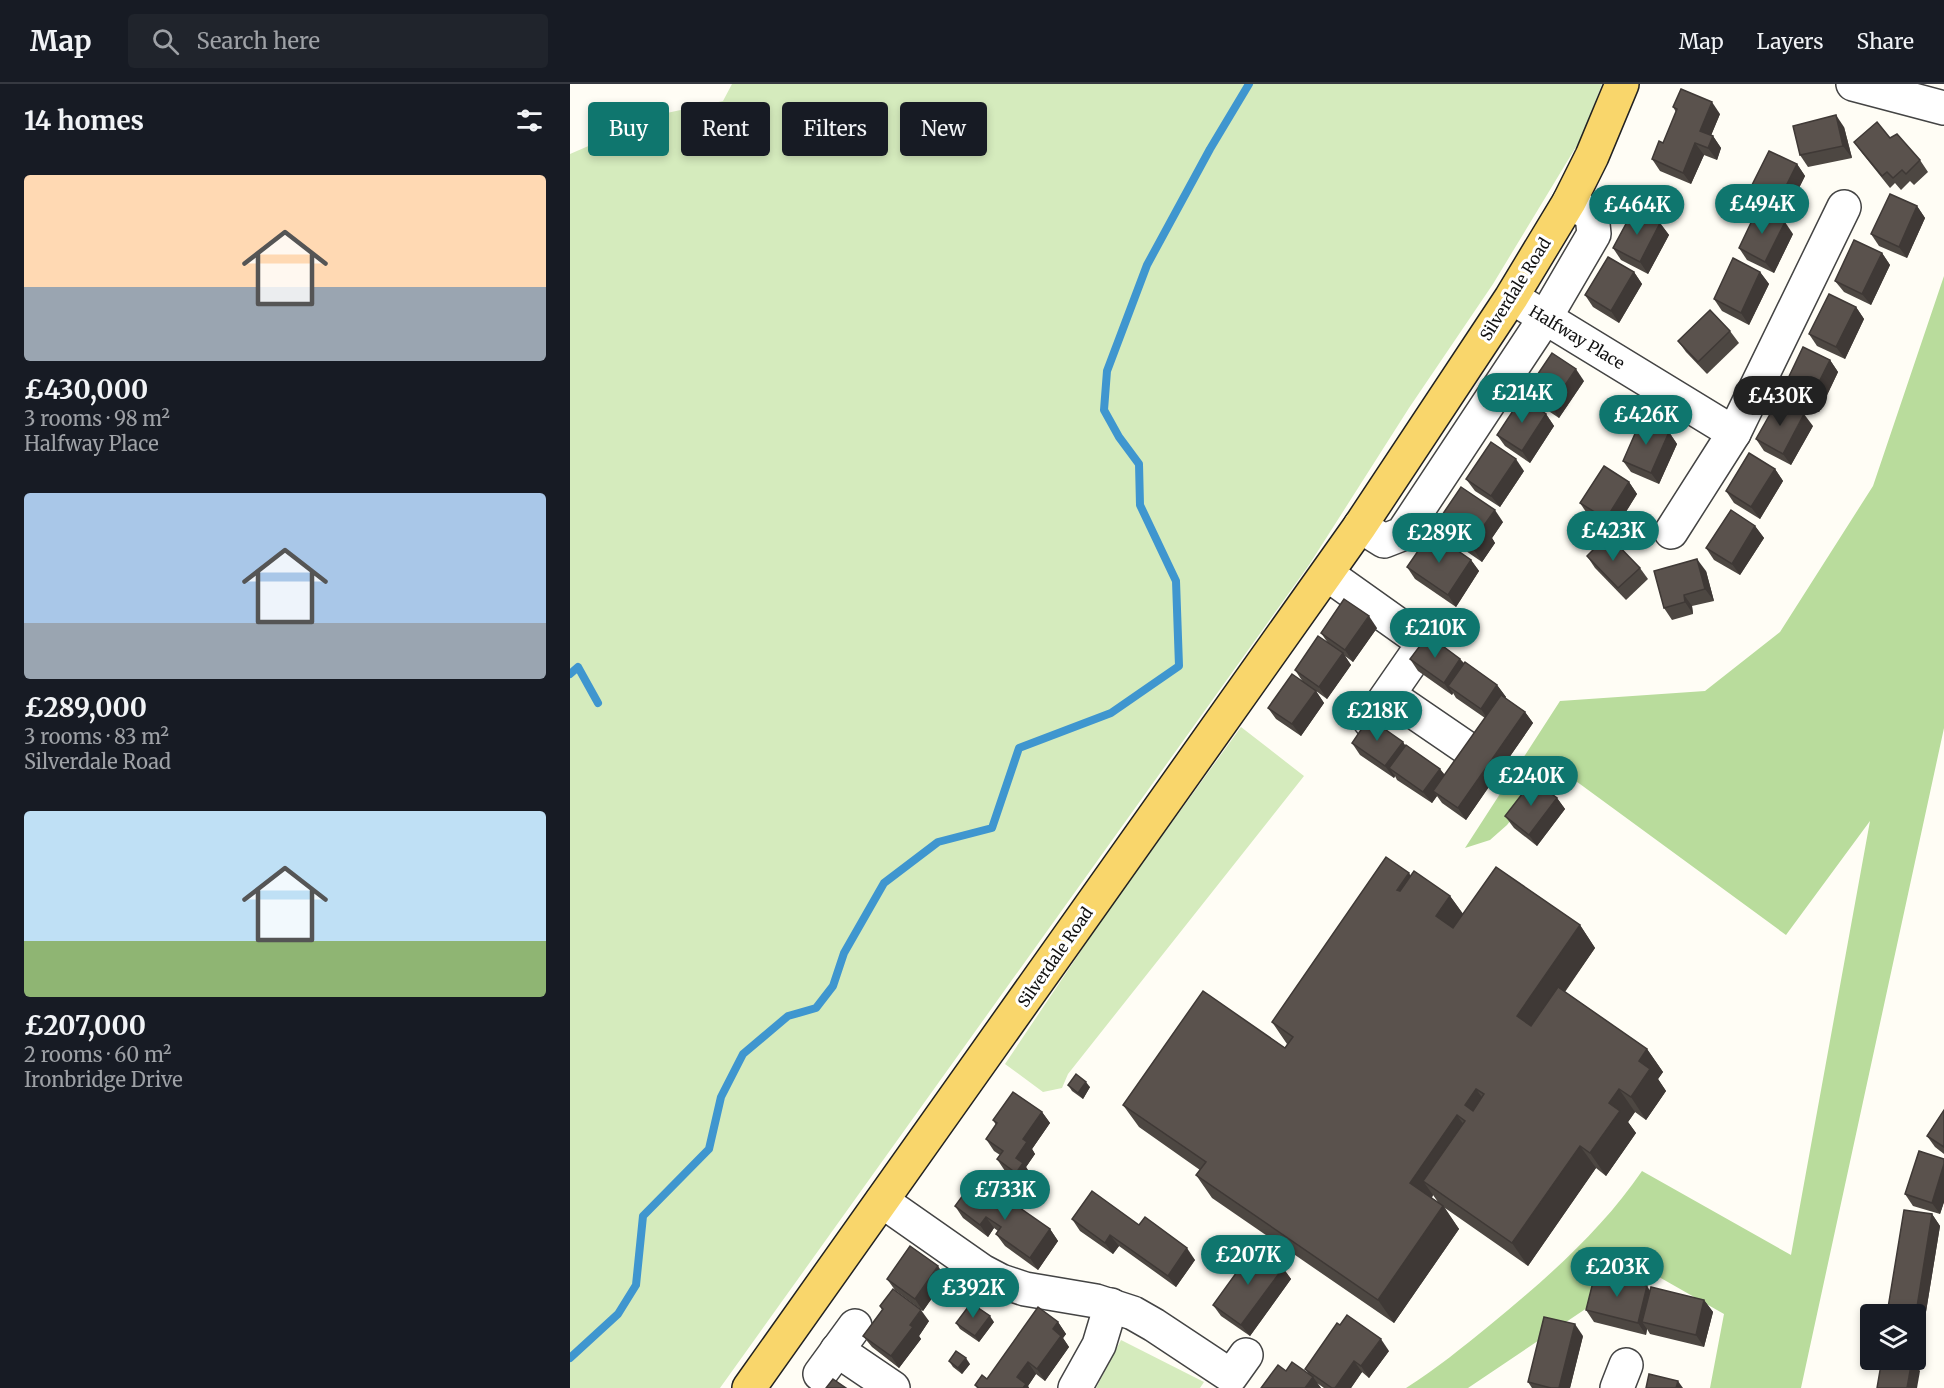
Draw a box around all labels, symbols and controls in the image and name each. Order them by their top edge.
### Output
search box [128,14,548,68]
text: Map [30,23,92,59]
icon: search [149,25,182,58]
text: Search here [197,27,320,55]
text: Map [1679,28,1724,55]
text: Layers [1757,28,1824,55]
text: Share [1857,28,1914,55]
chip: Buy [588,102,669,156]
chip: Rent [681,102,770,156]
chip: Filters [782,102,888,156]
chip: New [900,102,987,156]
text: 14 homes [24,104,144,137]
icon: filters [513,104,546,137]
pin: £494K [1720,184,1804,235]
pin: £464K [1595,185,1679,236]
text: £494K [1729,191,1795,216]
text: £464K [1603,192,1671,217]
icon: home [231,214,339,322]
street label: Silverdale Road [1475,234,1555,344]
street label: Halfway Place [1526,301,1628,373]
text: £430,000 [24,373,148,406]
pin: £214K [1480,373,1564,424]
pin: £430K [1738,376,1822,427]
text: £214K [1491,380,1553,405]
text: £430K [1747,383,1813,408]
pin: £426K [1604,395,1688,446]
text: £426K [1613,402,1679,427]
text: 3 rooms · 98 m² [24,406,170,431]
text: Halfway Place [24,431,159,456]
pin: £423K [1571,511,1655,562]
pin: £289K [1397,513,1481,564]
text: £423K [1581,518,1645,543]
text: £289K [1406,520,1472,545]
icon: home [231,532,339,640]
pin: £210K [1393,608,1477,659]
text: £210K [1404,615,1466,640]
text: £289,000 [24,691,147,724]
pin: £218K [1335,691,1419,742]
text: £218K [1346,698,1408,723]
text: 3 rooms · 83 m² [24,724,169,749]
text: Silverdale Road [24,749,171,774]
pin: £240K [1489,756,1573,807]
text: £240K [1498,763,1564,788]
icon: home [231,850,339,958]
street label: Silverdale Road [1013,903,1097,1011]
text: £207,000 [24,1009,146,1042]
text: 2 rooms · 60 m² [24,1042,171,1067]
text: Ironbridge Drive [24,1067,183,1092]
pin: £733K [963,1170,1047,1221]
text: £733K [974,1177,1036,1202]
pin: £207K [1206,1235,1290,1286]
text: £207K [1215,1242,1281,1267]
pin: £203K [1575,1247,1659,1298]
text: £203K [1585,1254,1649,1279]
pin: £392K [931,1268,1015,1319]
text: £392K [941,1275,1005,1300]
map controls [1860,1304,1926,1370]
button: layers [1860,1304,1926,1370]

